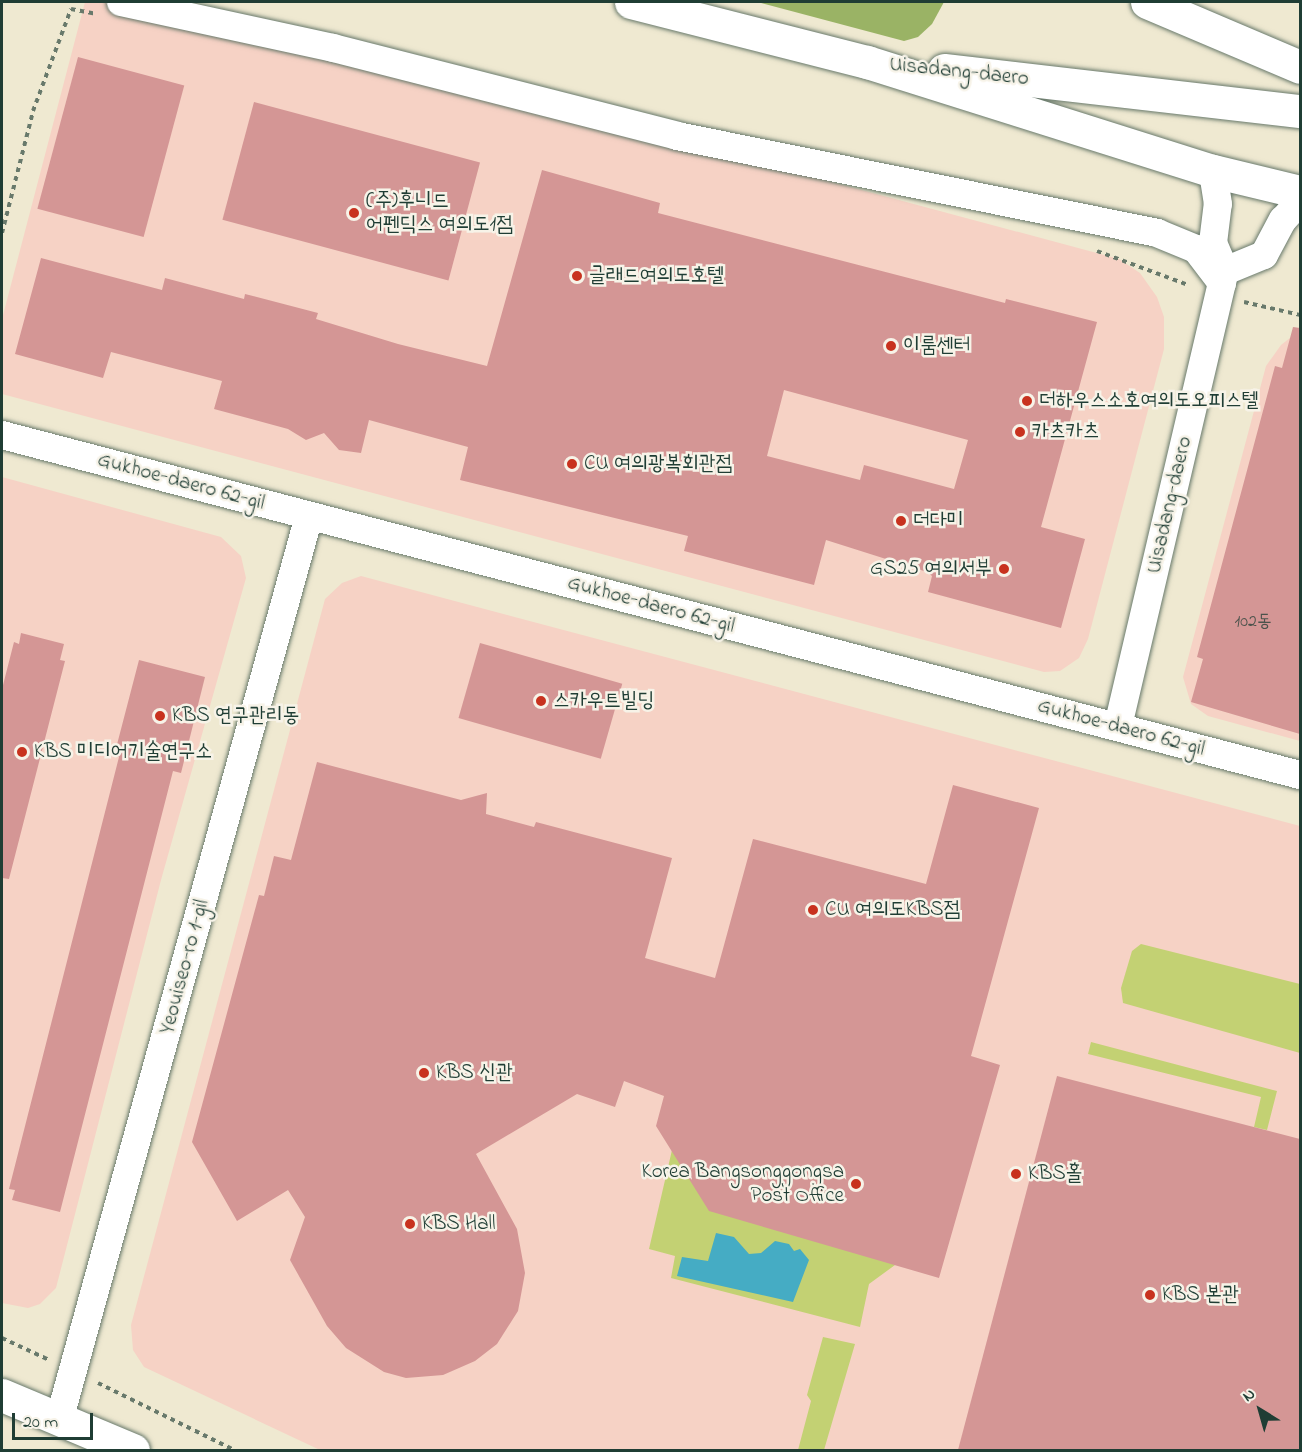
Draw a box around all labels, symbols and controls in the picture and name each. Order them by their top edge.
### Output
street label: Uisadang-daero [888,52,1030,92]
place label: (주)후니드 어펜딕스 여의도1점 [366,188,513,238]
marker: (주)후니드 어펜딕스 여의도1점 [347,206,361,220]
place label: 글래드여의도호텔 [589,263,724,289]
marker: 글래드여의도호텔 [570,269,584,283]
place label: 이룸센터 [903,333,971,359]
marker: 이룸센터 [884,339,898,353]
place label: 더하우스소호여의도오피스텔 [1039,388,1259,414]
marker: 더하우스소호여의도오피스텔 [1020,394,1034,408]
place label: 카츠카츠 [1032,419,1100,445]
marker: 카츠카츠 [1013,425,1027,439]
street label: Uisadang-daero [1142,434,1198,576]
street label: Gukhoe-daero 62-gil [95,448,267,516]
place label: CU 여의광복회관점 [584,451,732,477]
marker: CU 여의광복회관점 [565,457,579,471]
place label: 더다미 [913,508,964,534]
marker: 더다미 [894,514,908,528]
place label: GS25 여의서부 [870,556,992,582]
marker: GS25 여의서부 [997,562,1011,576]
street label: Gukhoe-daero 62-gil [565,571,737,639]
house number: 102동 [1235,611,1271,633]
place label: 스카우트빌딩 [553,688,654,714]
marker: 스카우트빌딩 [534,694,548,708]
street label: Gukhoe-daero 62-gil [1035,694,1207,762]
place label: KBS 연구관리동 [172,703,300,729]
marker: KBS 연구관리동 [153,709,167,723]
place label: KBS 미디어기술연구소 [34,739,212,765]
marker: KBS 미디어기술연구소 [15,745,29,759]
street label: Yeouiseo-ro 1-gil [155,897,215,1037]
place label: CU 여의도KBS점 [825,897,960,923]
marker: CU 여의도KBS점 [806,903,820,917]
place label: KBS 신관 [436,1060,513,1086]
marker: KBS 신관 [417,1066,431,1080]
place label: Korea Bangsonggongsa Post Office [641,1159,844,1209]
place label: KBS홀 [1028,1161,1083,1187]
marker: KBS홀 [1009,1167,1023,1181]
marker: Korea Bangsonggongsa Post Office [849,1177,863,1191]
place label: KBS Hall [422,1211,496,1237]
marker: KBS Hall [403,1217,417,1231]
place label: KBS 본관 [1162,1282,1239,1308]
marker: KBS 본관 [1143,1288,1157,1302]
north arrow [1230,1380,1290,1440]
text: N [1238,1383,1261,1408]
scale bar [15,1401,96,1439]
text: 20 m [23,1410,58,1436]

